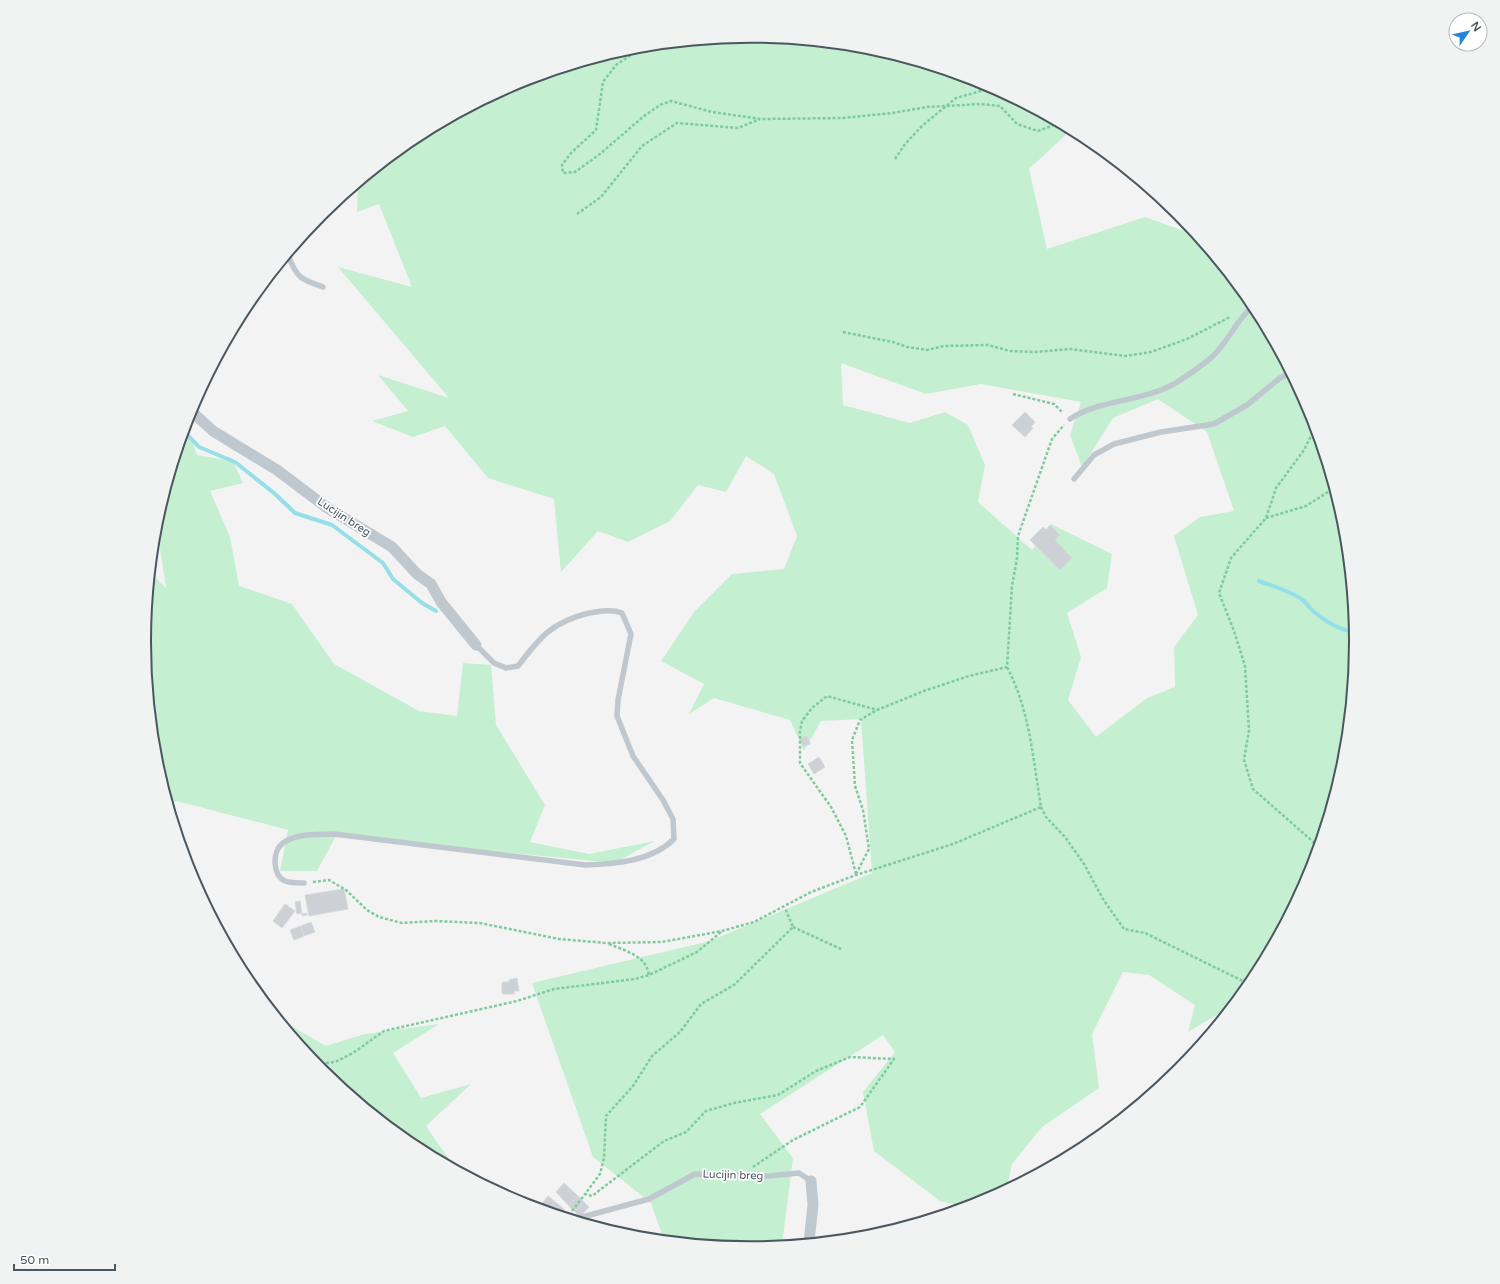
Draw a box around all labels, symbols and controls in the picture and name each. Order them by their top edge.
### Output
north arrow [1448,12,1488,52]
text: N [1468,19,1484,34]
street label: Lucijin breg [315,495,373,539]
street label: Lucijin breg [702,1167,764,1183]
scale bar [14,1246,115,1272]
text: 50 m [20,1253,49,1267]

